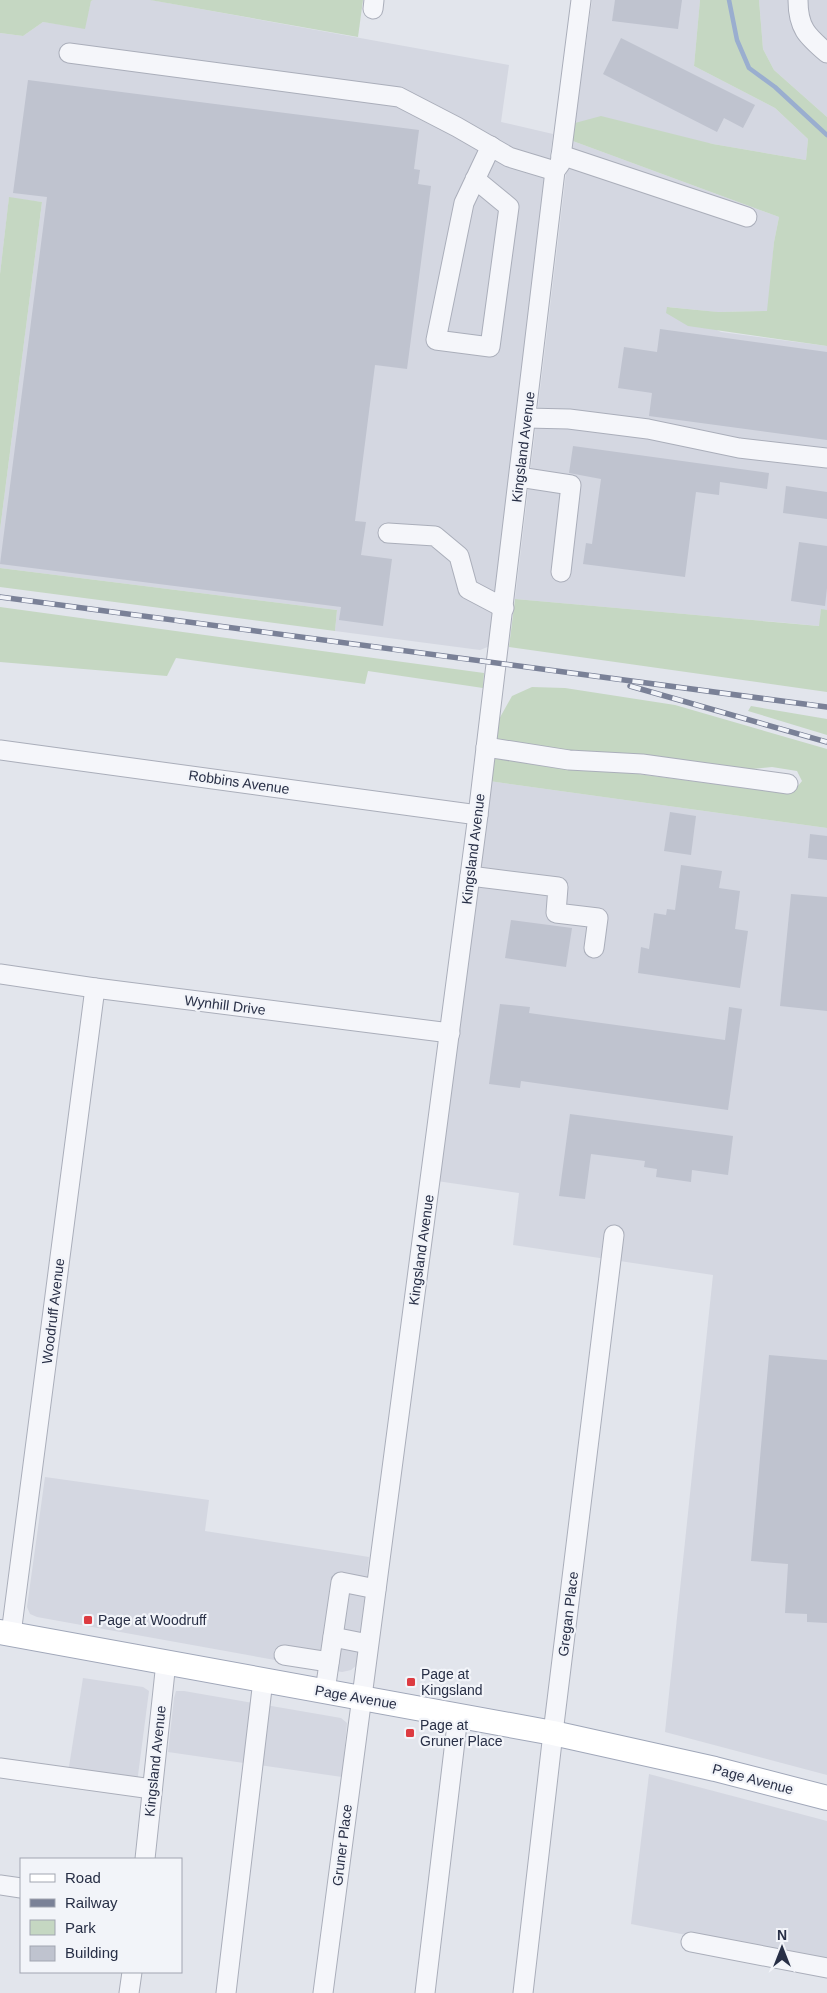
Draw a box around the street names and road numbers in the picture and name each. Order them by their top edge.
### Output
street label: Kingsland Avenue [508,390,538,503]
street label: Robbins Avenue [188,767,291,797]
street label: Kingsland Avenue [458,792,488,905]
street label: Wynhill Drive [184,992,267,1018]
street label: Kingsland Avenue [405,1193,437,1306]
street label: Woodruff Avenue [39,1257,67,1365]
street label: Gregan Place [555,1570,581,1657]
street label: Page Avenue [314,1682,398,1712]
street label: Kingsland Avenue [141,1704,169,1817]
street label: Page Avenue [711,1761,795,1798]
street label: Gruner Place [329,1803,355,1887]

